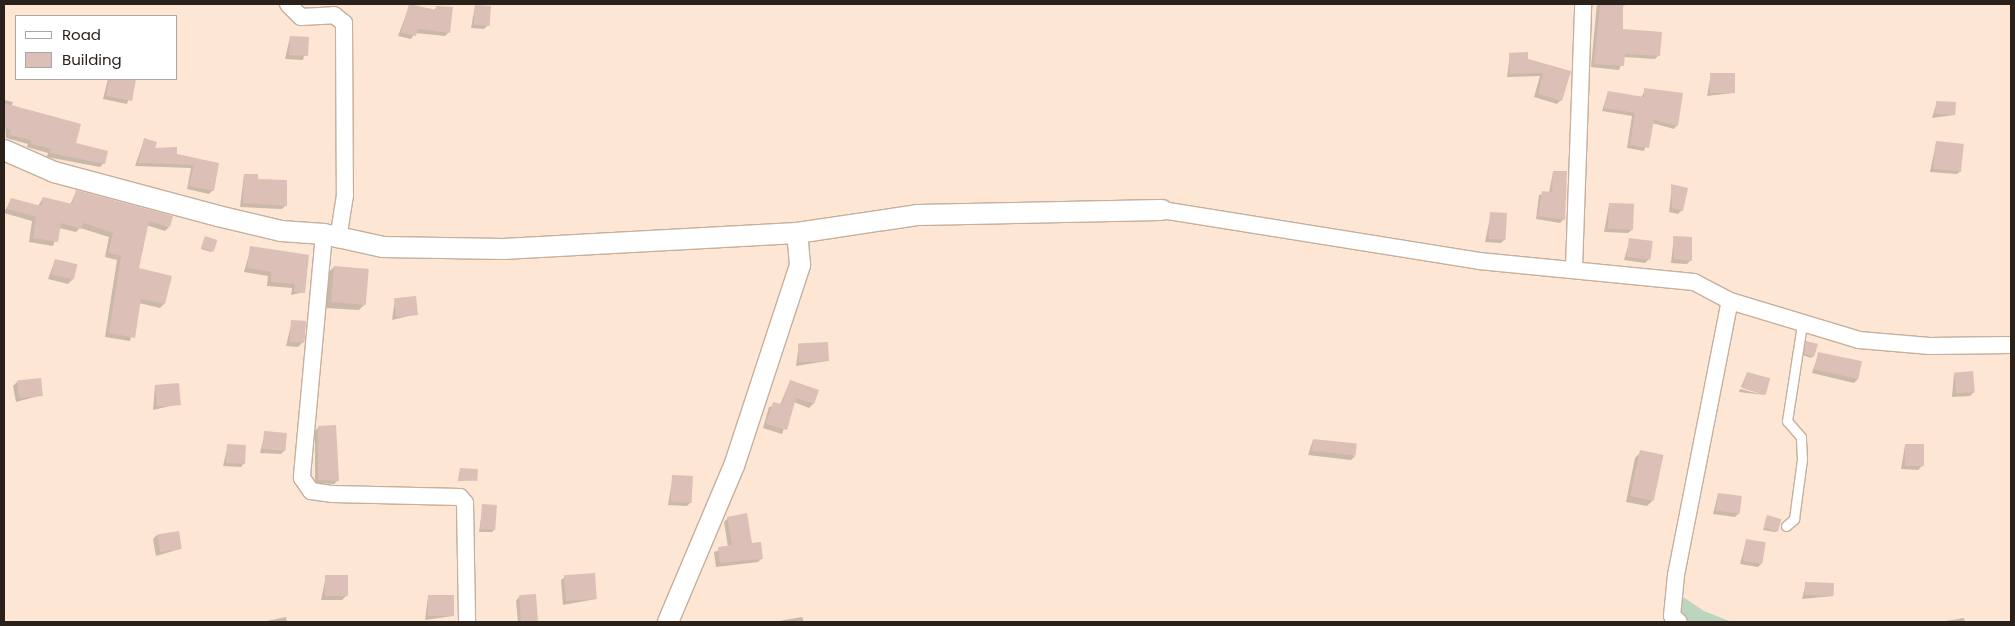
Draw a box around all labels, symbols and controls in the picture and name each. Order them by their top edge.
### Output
legend [15,15,178,80]
text: Road [62,24,101,45]
text: Building [62,49,122,70]

